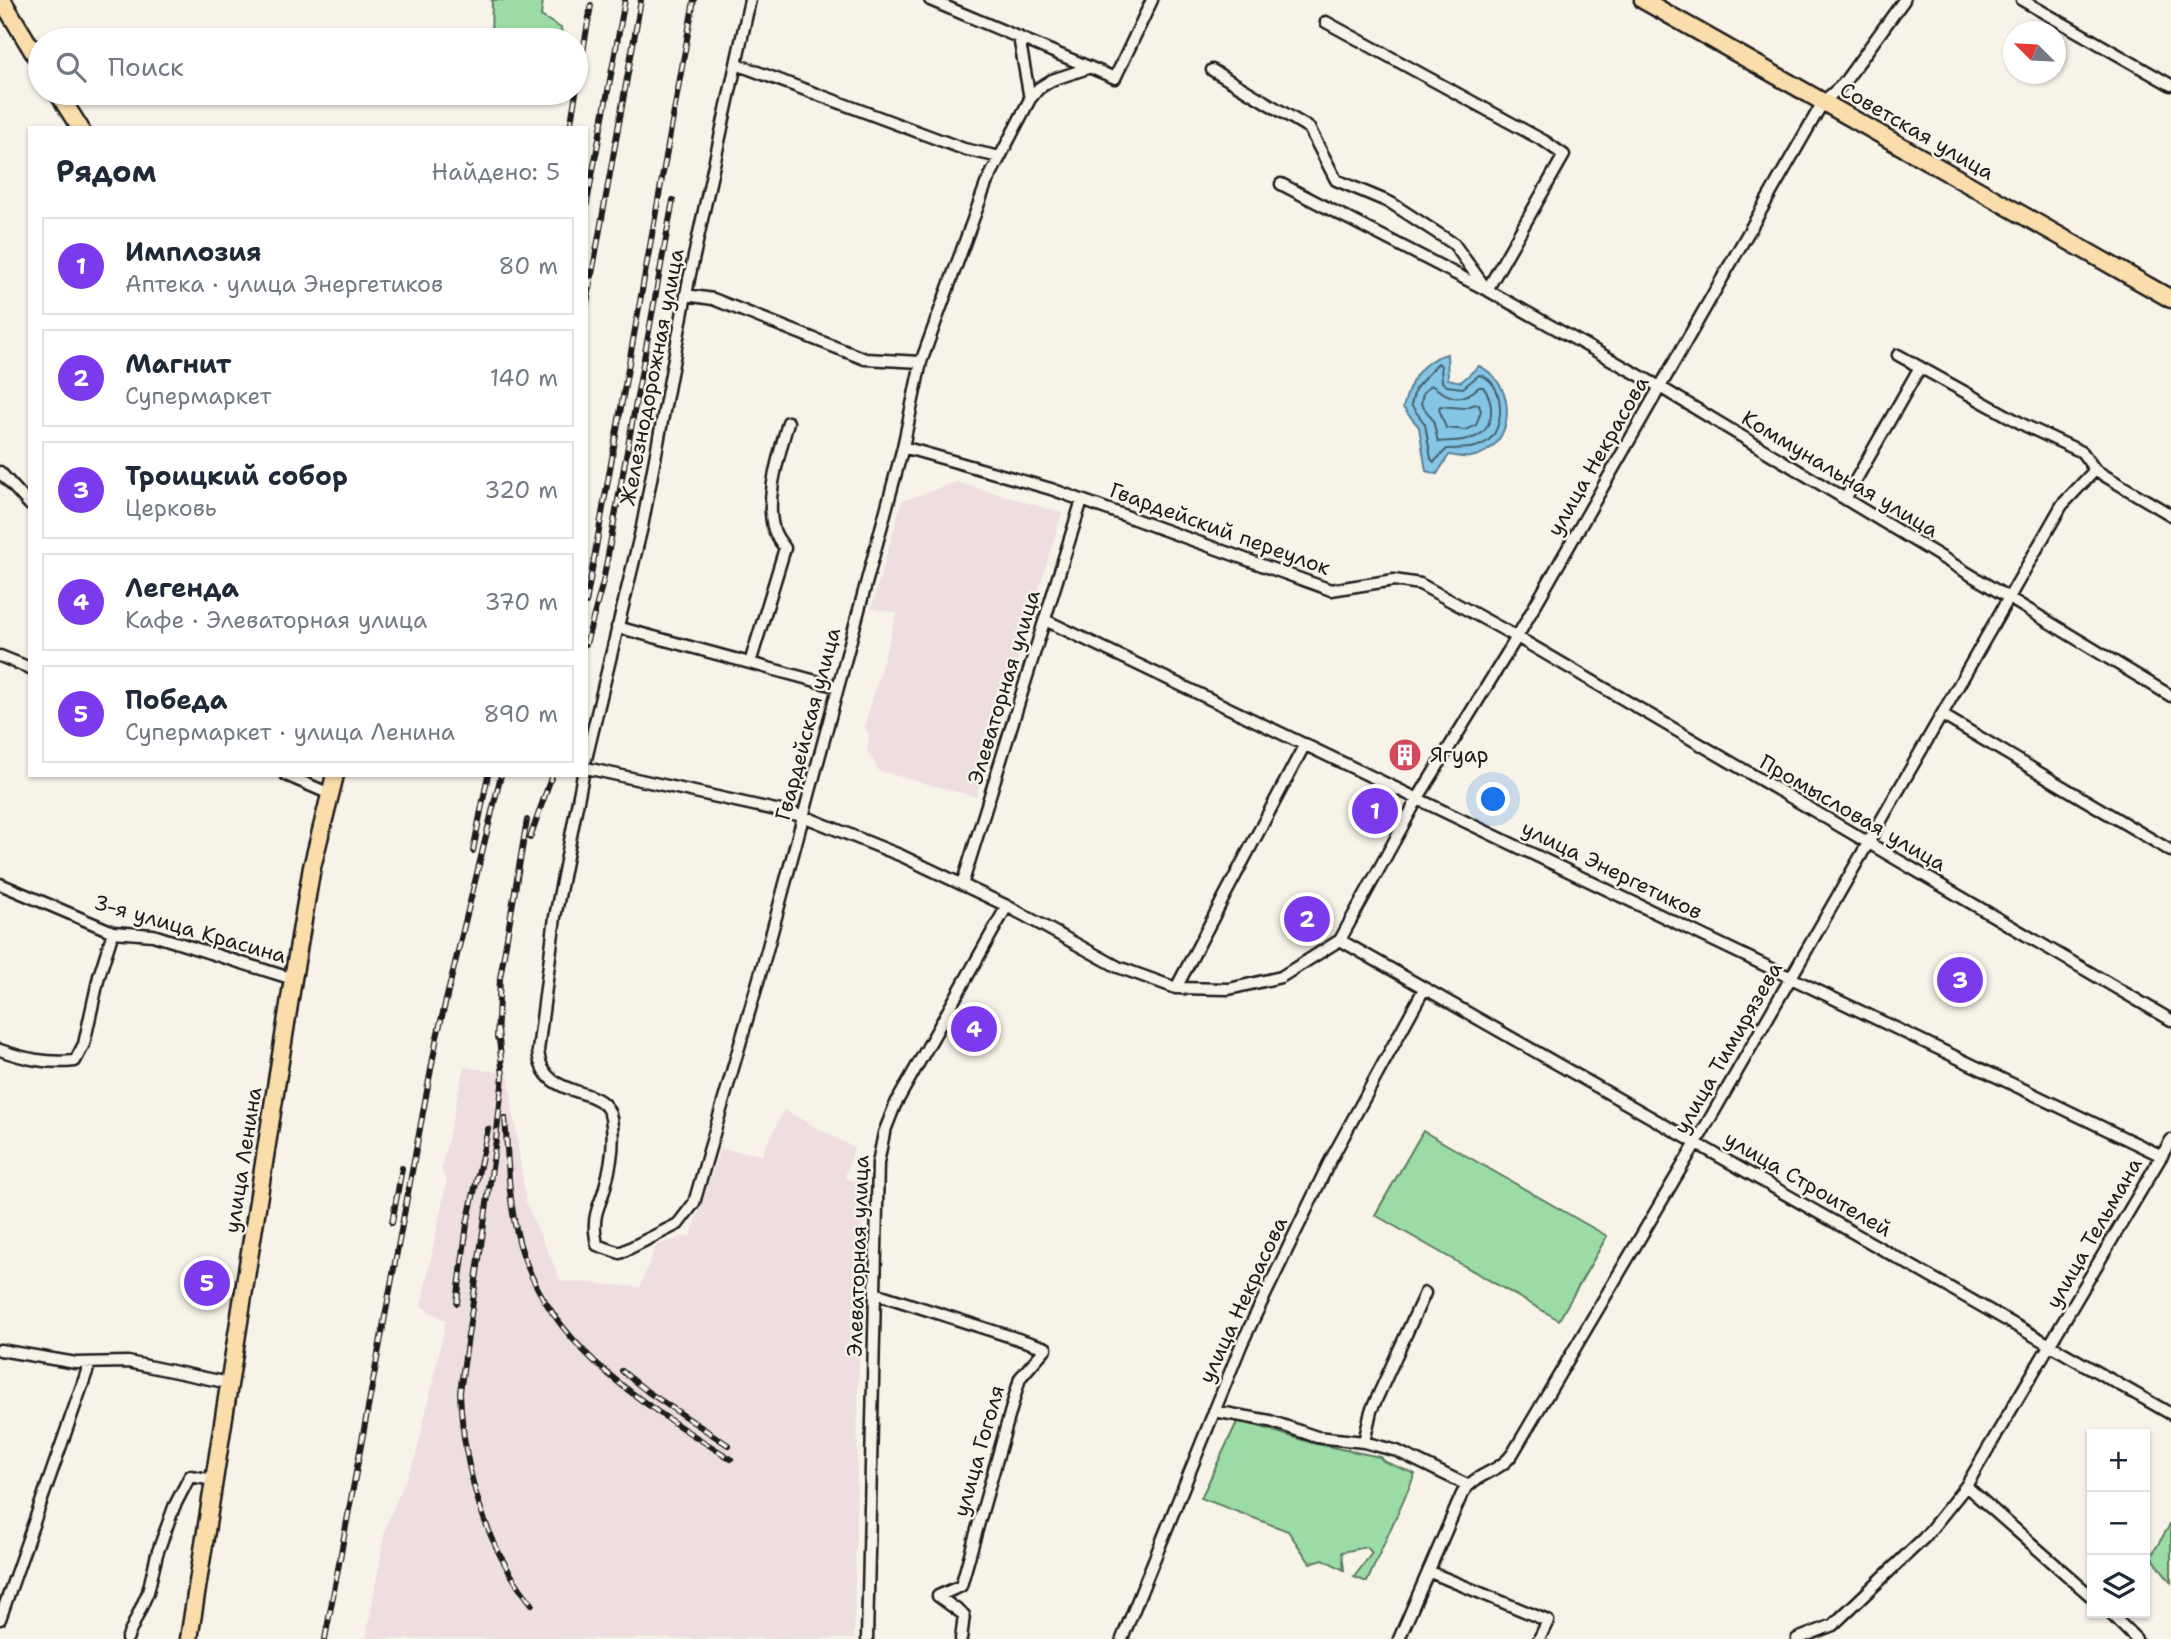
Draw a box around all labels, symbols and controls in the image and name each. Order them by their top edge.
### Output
north arrow [2003,21,2066,84]
search box [28,28,588,105]
icon: search [52,48,90,86]
text: Поиск [108,49,184,84]
street label: Советская улица [1835,75,1999,187]
text: Рядом [56,151,156,192]
text: Найдено: 5 [432,157,560,187]
text: Имплозия [125,234,262,269]
street label: Железнодорожная улица [613,246,691,508]
text: 1 [76,251,86,281]
text: 80 m [499,251,558,281]
text: Аптека · улица Энергетиков [125,269,443,299]
text: Магнит [125,346,231,381]
text: 2 [73,363,89,393]
text: 140 m [490,363,558,393]
street label: улица Некрасова [1541,371,1655,541]
text: Супермаркет [125,381,272,411]
street label: Коммунальная улица [1736,404,1944,544]
text: Троицкий собор [125,458,348,493]
text: 3 [73,475,89,505]
text: 320 m [484,475,558,505]
street label: Гвардейский переулок [1106,476,1334,582]
text: Церковь [125,493,217,523]
text: Легенда [125,570,239,605]
text: 4 [73,587,89,617]
text: 370 m [485,587,558,617]
street label: Элеваторная улица [961,587,1047,787]
text: Кафе · Элеваторная улица [125,605,427,635]
street label: Гвардейская улица [769,625,847,823]
text: Победа [125,682,227,717]
text: 5 [74,699,88,729]
text: 890 m [484,699,558,729]
text: Супермаркет · улица Ленина [125,717,455,747]
building icon: Ягуар [1386,736,1424,774]
place label: Ягуар [1430,741,1489,769]
street label: Промысловая улица [1755,748,1951,878]
your location [1476,782,1510,816]
pin: 1 [1352,785,1398,837]
street label: улица Энергетиков [1517,814,1707,926]
street label: 3-я улица Красина [90,888,290,970]
pin: 2 [1284,893,1330,945]
pin: 3 [1937,954,1983,1006]
street label: улица Тимирязева [1667,957,1789,1139]
pin: 4 [951,1003,997,1055]
street label: улица Ленина [218,1085,268,1235]
street label: улица Строителей [1719,1125,1897,1243]
street label: улица Тельмана [2039,1153,2149,1313]
street label: Элеваторная улица [840,1155,876,1357]
street label: улица Некрасова [1192,1212,1294,1388]
pin: 5 [184,1257,230,1309]
street label: улица Гоголя [947,1382,1011,1520]
map controls [2087,1429,2150,1618]
button: + [2087,1429,2150,1492]
button: − [2087,1492,2150,1555]
button: layers [2087,1555,2150,1618]

